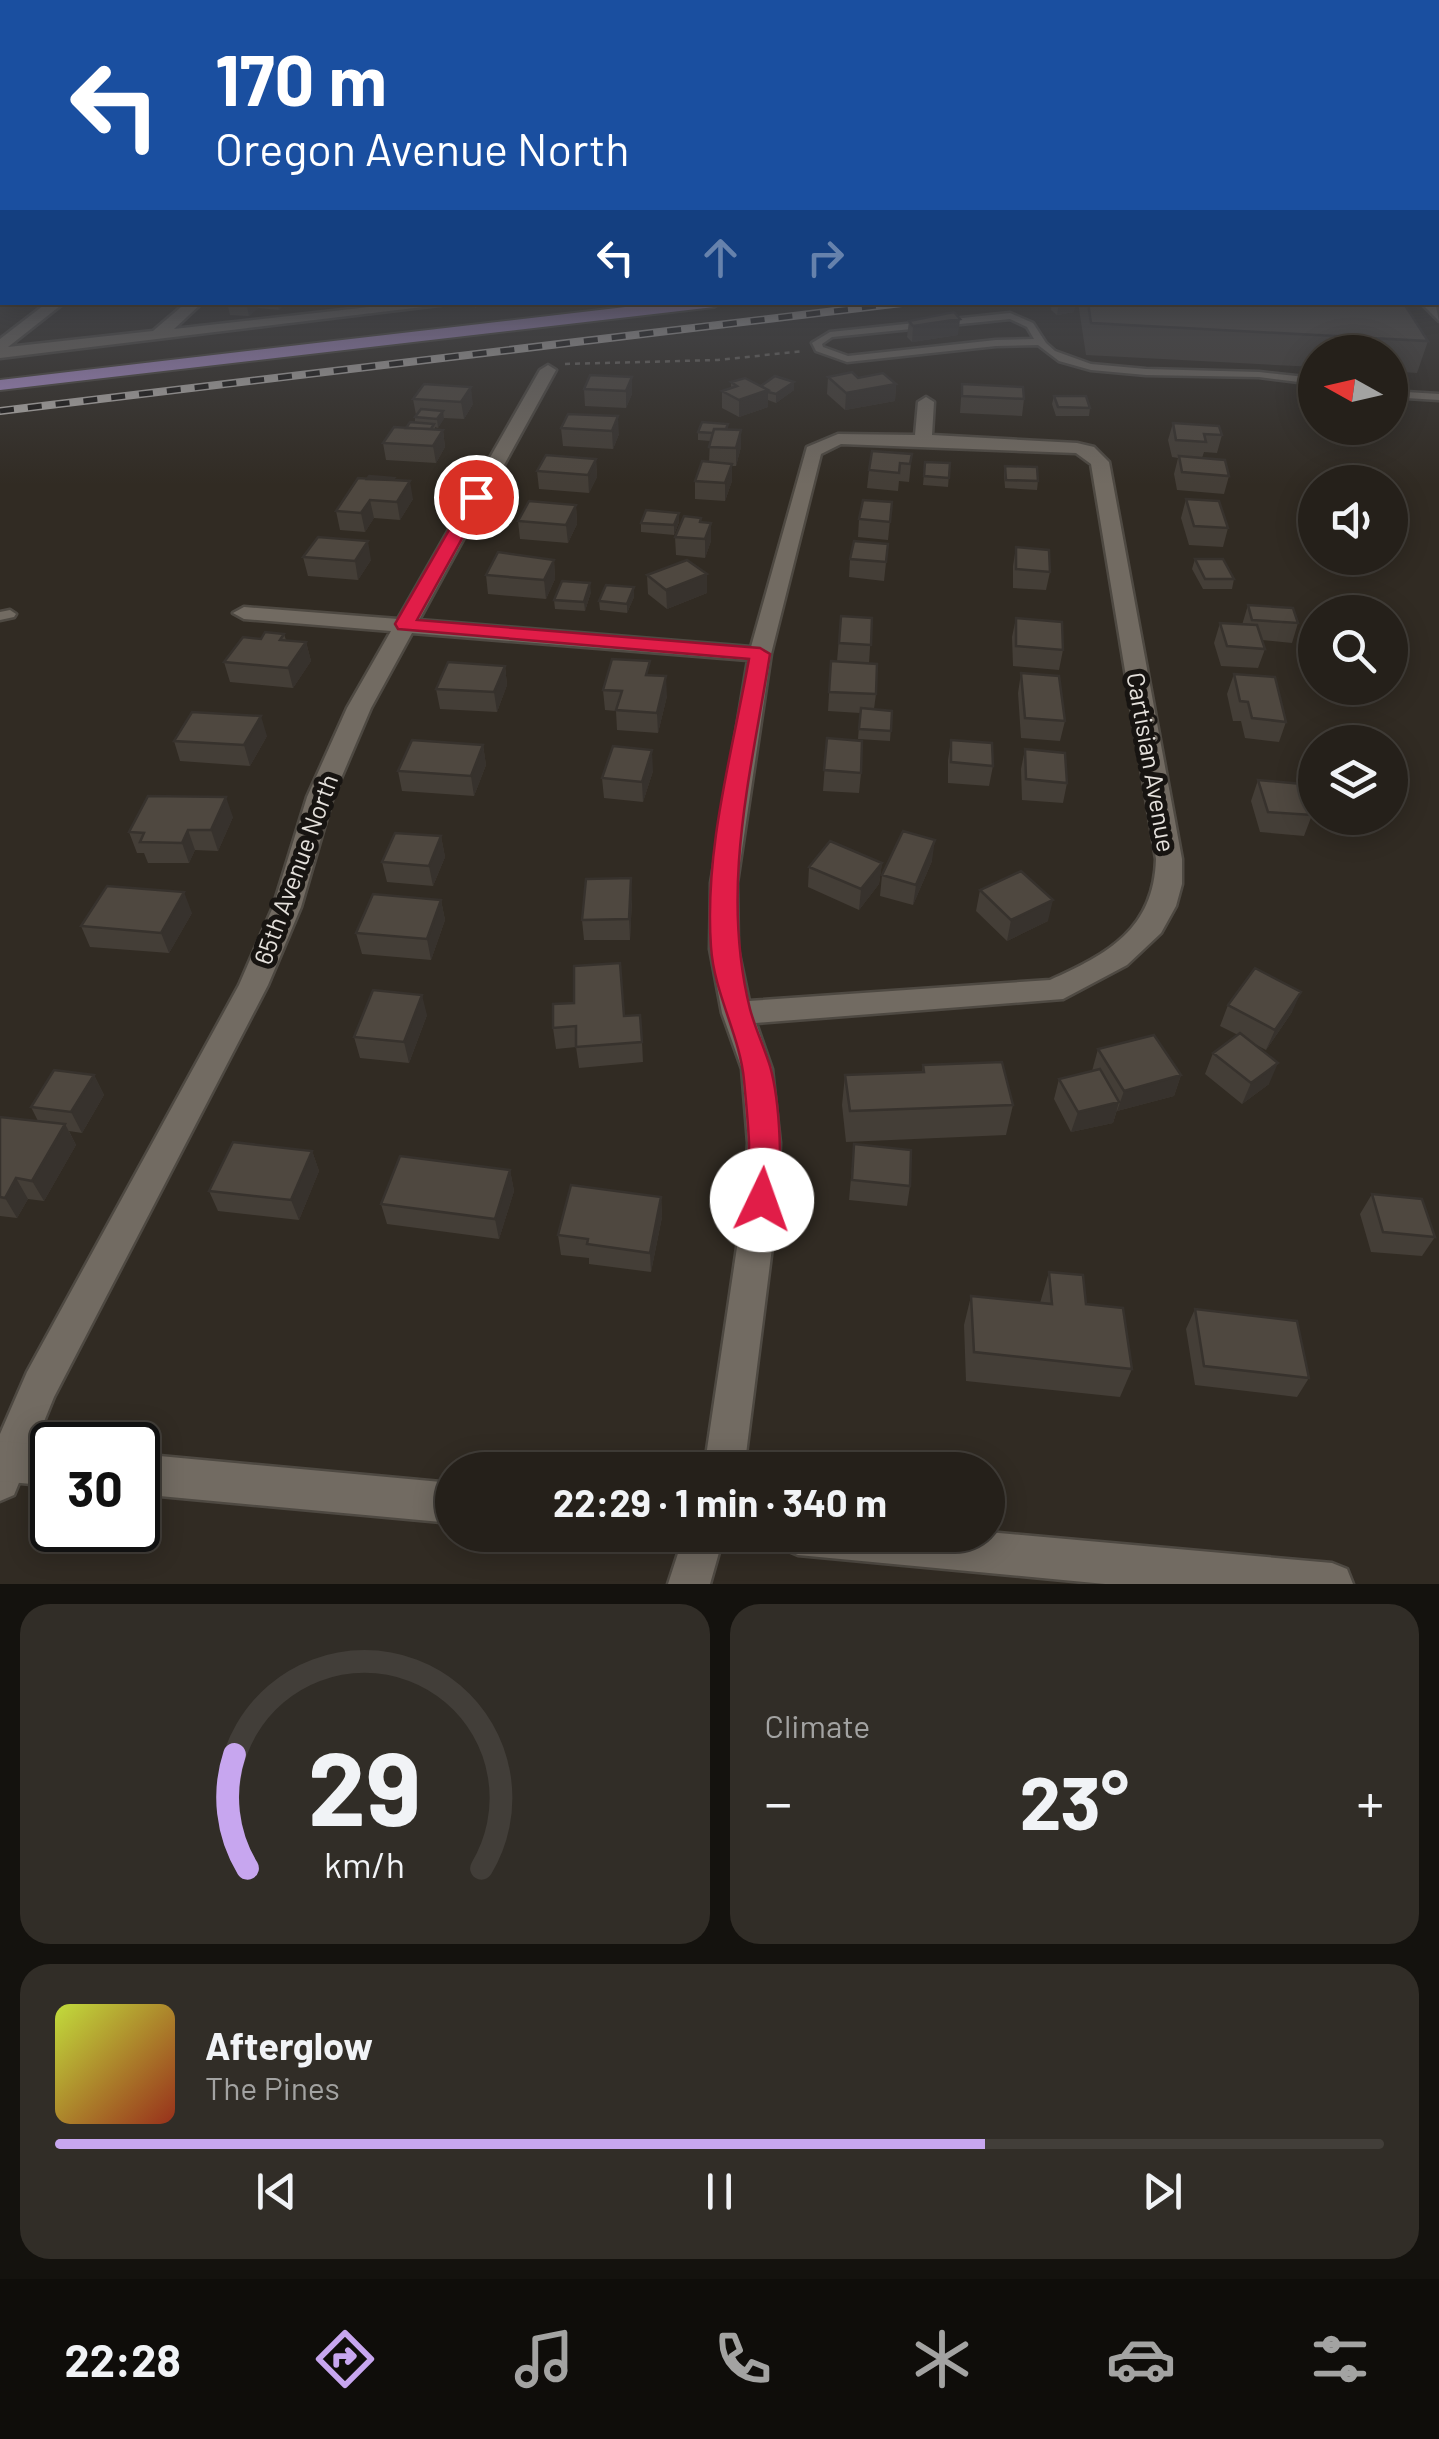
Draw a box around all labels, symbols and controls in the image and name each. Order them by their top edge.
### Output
text: 170 m [215,36,387,120]
icon: left [50,40,180,170]
text: Oregon Avenue North [215,121,630,175]
icon: left [588,230,643,285]
icon: ahead [693,230,748,285]
icon: right [798,230,853,285]
north arrow [1298,335,1408,445]
map controls [1298,335,1408,835]
pin [434,455,519,540]
button: sound [1298,465,1408,575]
icon: arrive [449,470,504,525]
button: search [1298,595,1408,705]
street label: Cartisian Avenue [1121,670,1183,854]
button: layers [1298,725,1408,835]
street label: 65th Avenue North [247,770,343,968]
position arrow [710,1148,814,1252]
speed limit sign: 30 [30,1422,160,1552]
text: 22:29 · 1 min · 340 m [553,1479,887,1525]
text: Climate [765,1706,870,1744]
text: 29 [308,1722,421,1847]
text: 23° [1019,1755,1129,1845]
text: − [765,1768,792,1834]
text: + [1356,1768,1384,1834]
text: km/h [324,1842,405,1885]
text: Afterglow [205,2022,373,2068]
text: The Pines [205,2068,340,2106]
icon: previous [249,2164,304,2219]
icon: pause [692,2164,747,2219]
icon: next [1135,2164,1190,2219]
icon: directions [310,2324,380,2394]
icon: music [509,2324,579,2394]
icon: phone [708,2324,778,2394]
icon: climate [907,2324,977,2394]
icon: car [1106,2324,1176,2394]
icon: filters [1305,2324,1375,2394]
text: 22:28 [64,2332,181,2386]

